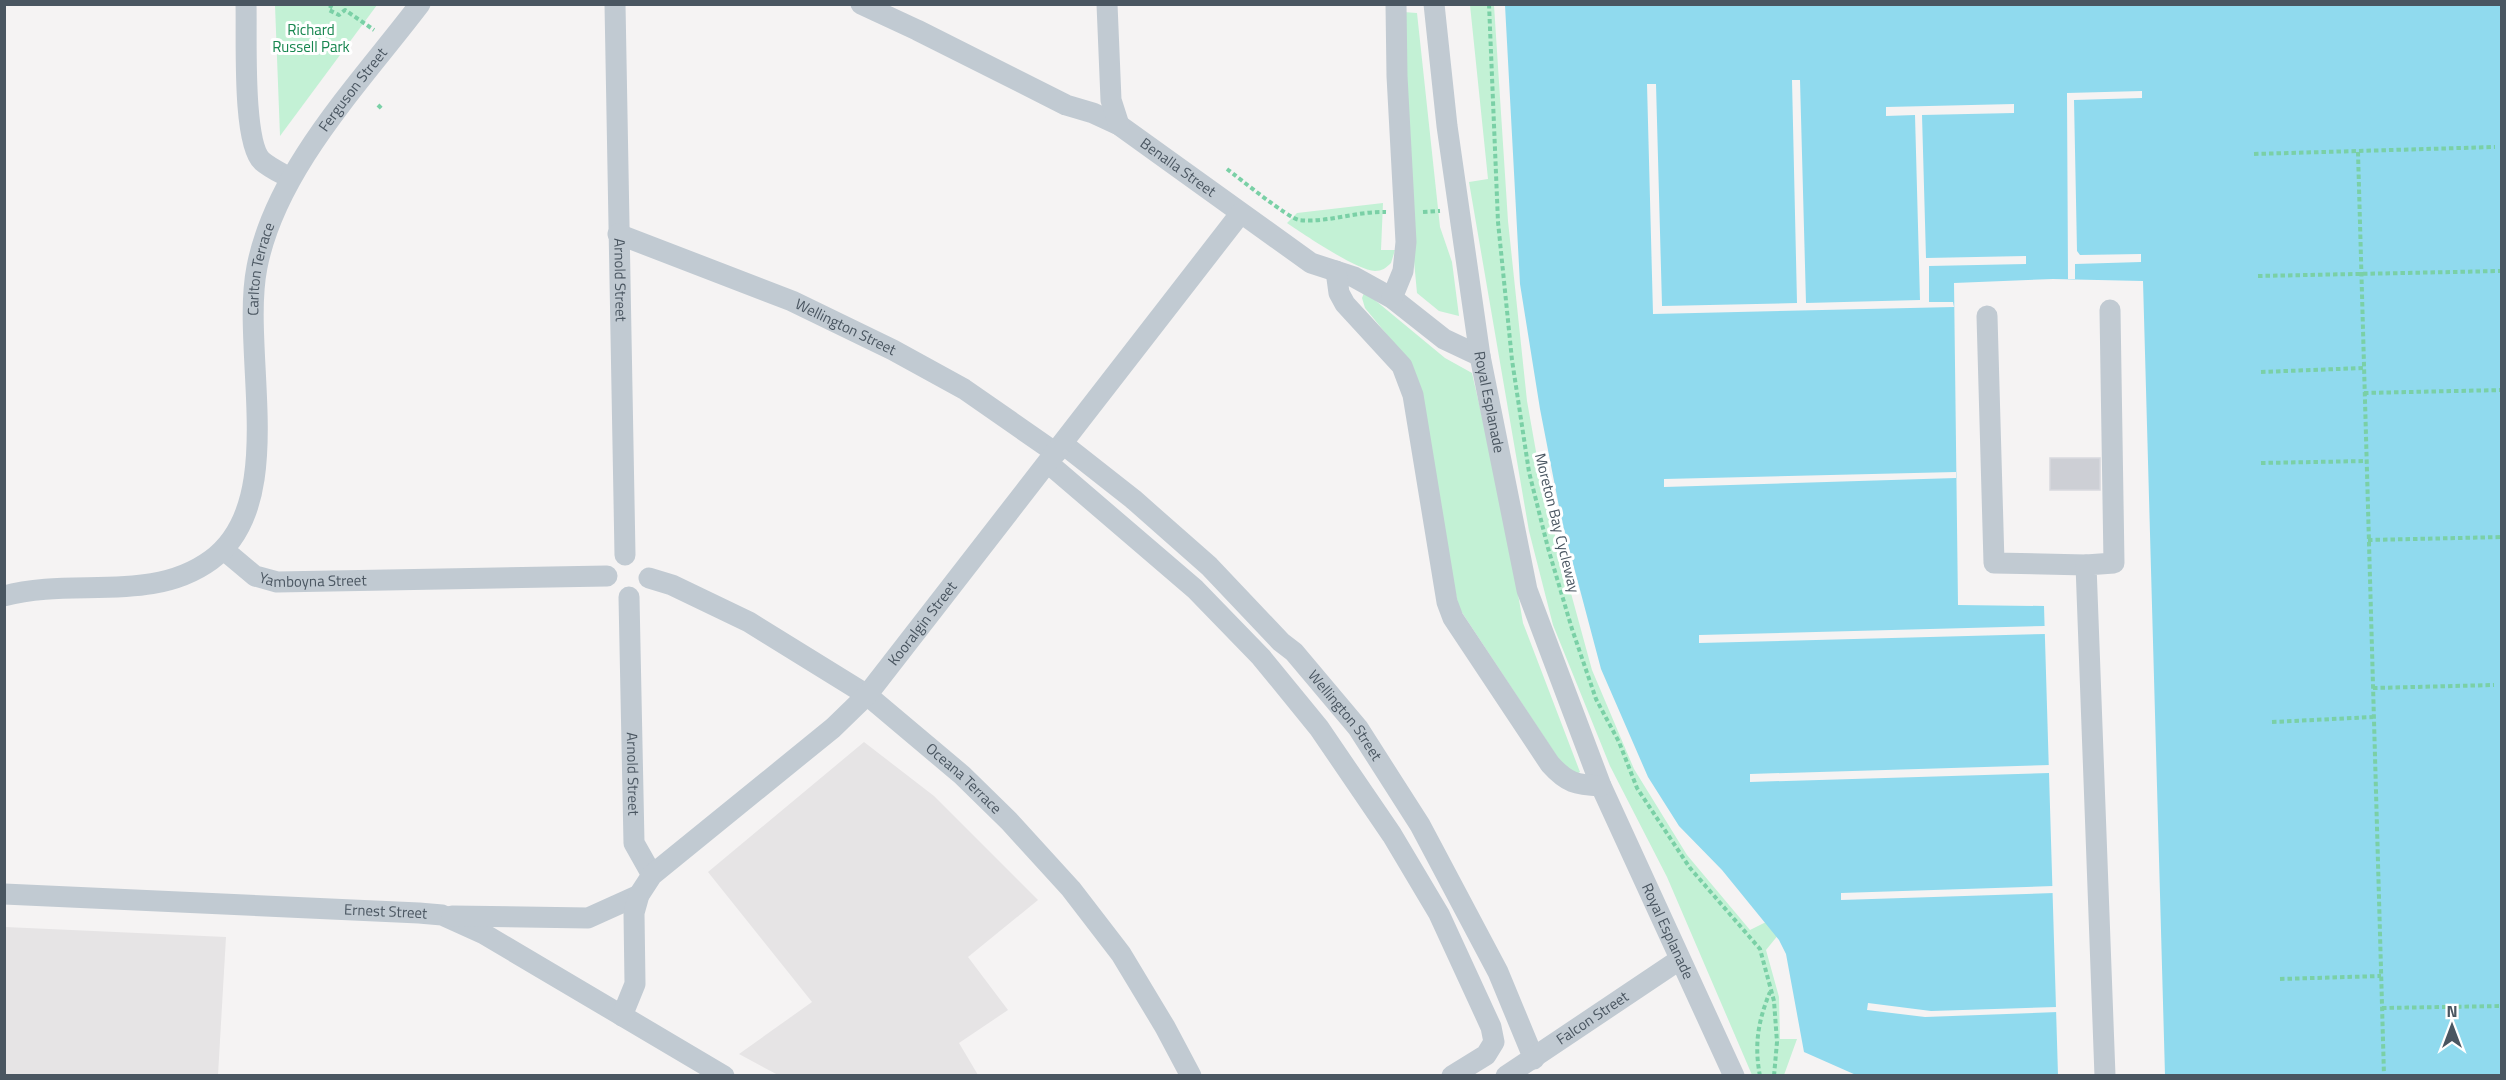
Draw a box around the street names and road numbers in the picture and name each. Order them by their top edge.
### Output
street label: Ferguson Street [312,42,393,136]
street label: Benalla Street [1135,132,1222,203]
street label: Carlton Terrace [241,219,280,316]
street label: Arnold Street [608,238,633,323]
street label: Wellington Street [791,292,901,361]
street label: Royal Esplanade [1468,350,1511,455]
street label: Moreton Bay Cycleway [1529,451,1586,595]
street label: Yamboyna Street [257,566,367,593]
street label: Kooralgin Street [882,576,963,670]
street label: Wellington Street [1303,665,1389,766]
street label: Arnold Street [621,732,645,817]
street label: Oceana Terrace [921,737,1007,819]
street label: Royal Esplanade [1636,879,1700,983]
street label: Ernest Street [343,898,429,925]
street label: Falcon Street [1551,985,1634,1050]

